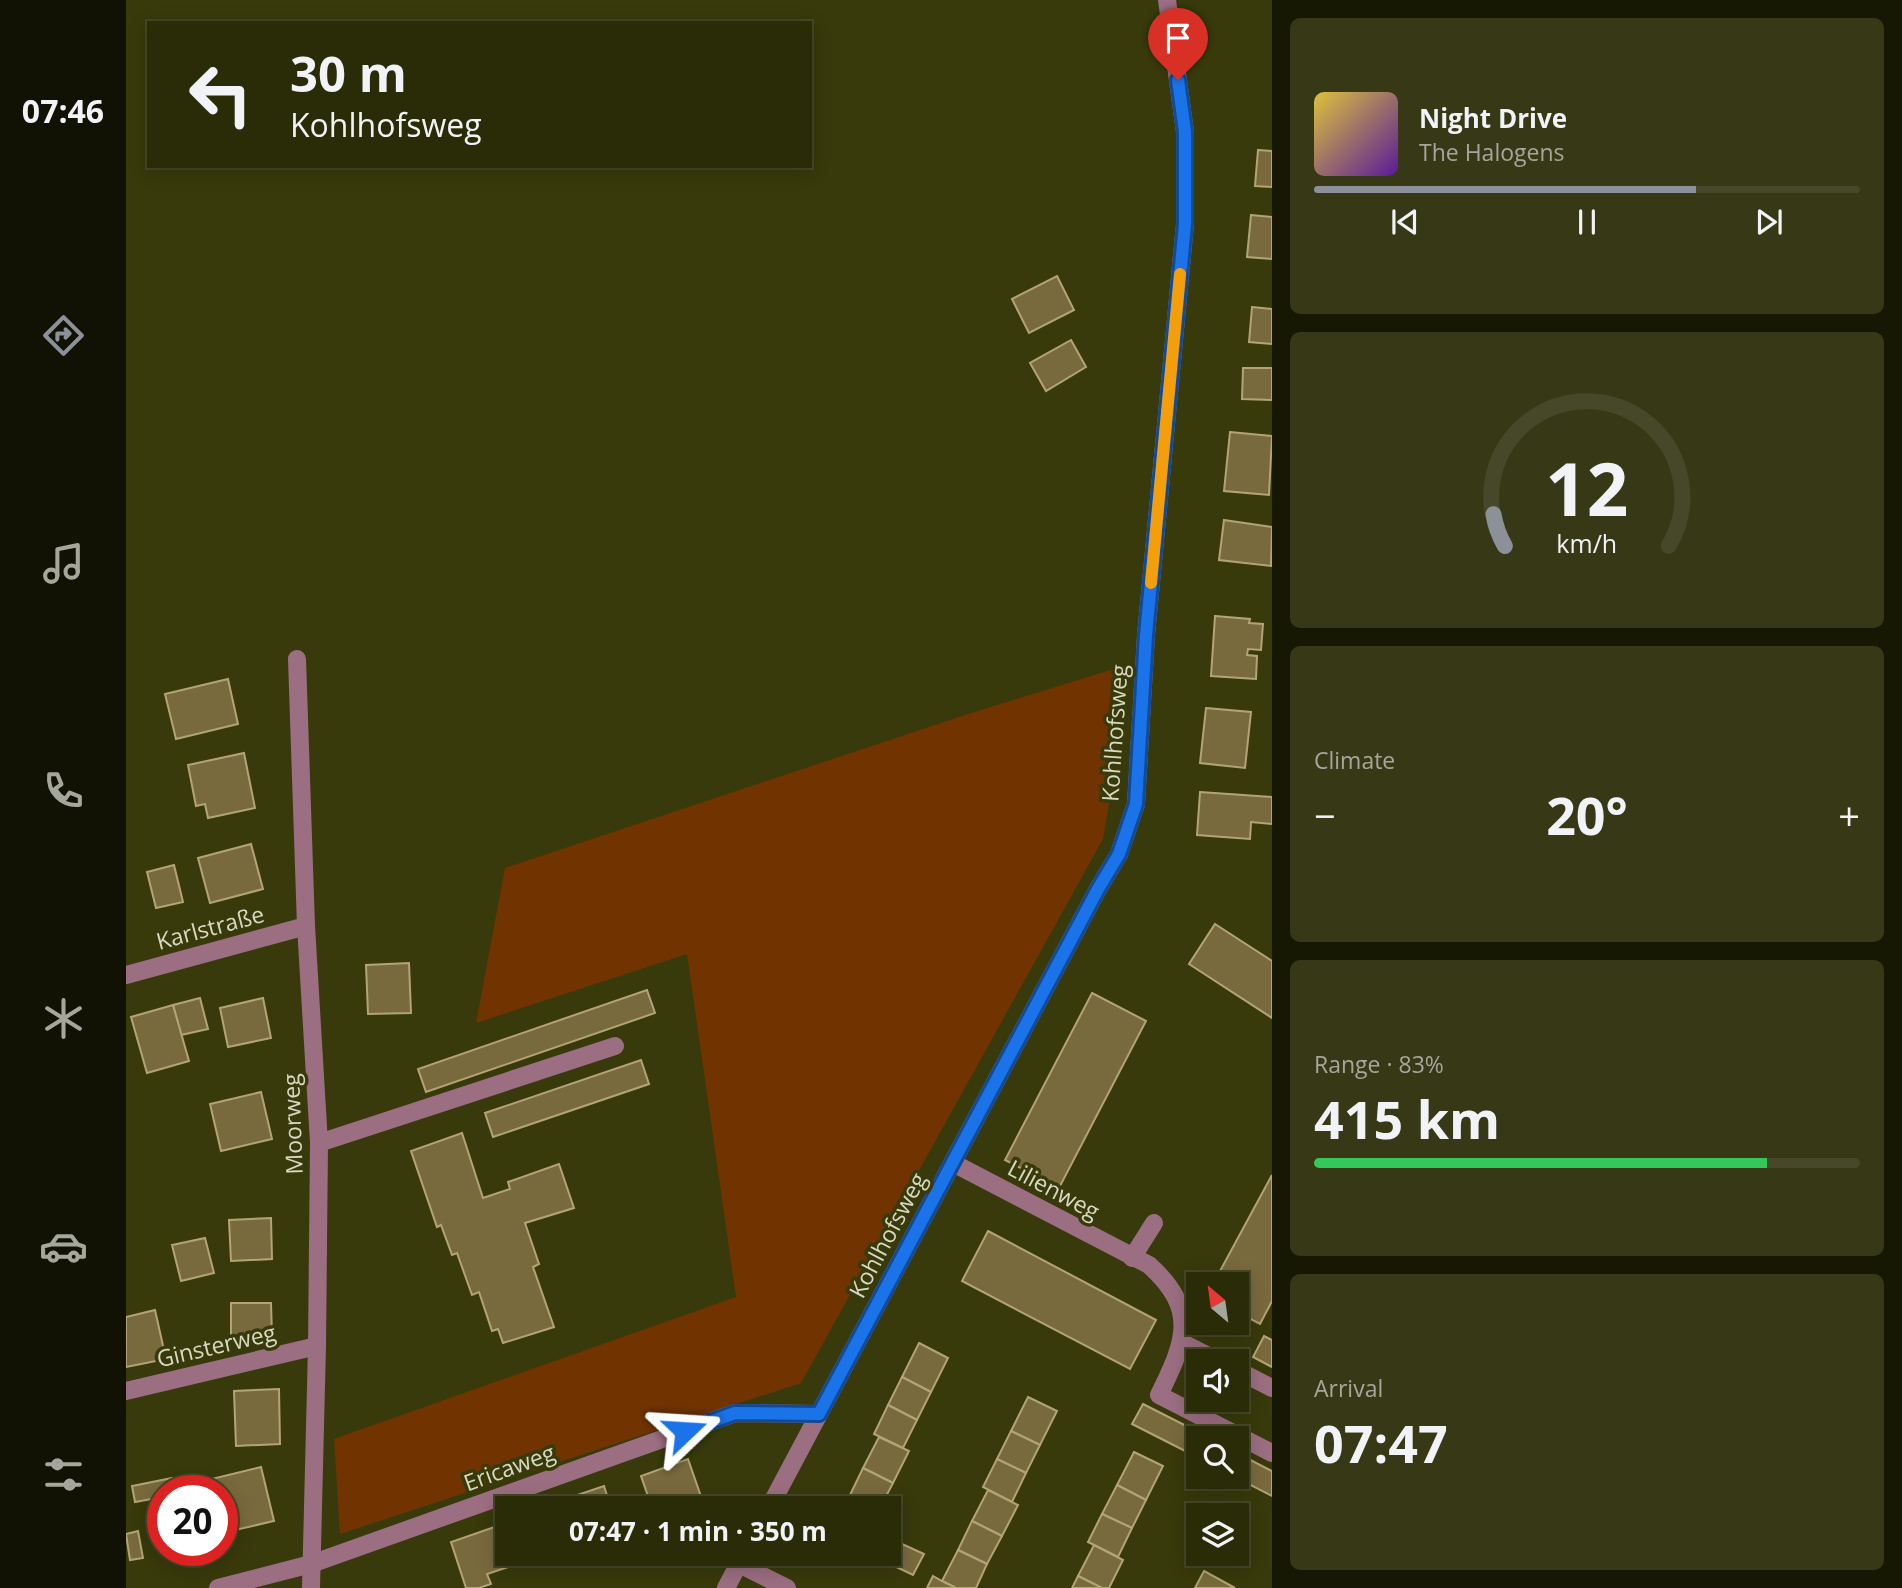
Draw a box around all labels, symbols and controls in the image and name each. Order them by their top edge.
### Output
pin [1148,8,1208,80]
icon: arrive [1159,19,1197,57]
text: 30 m [290,40,407,106]
icon: left [175,49,266,140]
text: 07:46 [22,89,104,132]
text: Night Drive [1419,100,1567,136]
text: Kohlhofsweg [290,103,482,146]
text: The Halogens [1419,136,1565,168]
icon: previous [1386,203,1424,241]
icon: pause [1568,203,1606,241]
icon: next [1750,203,1788,241]
icon: directions [39,311,88,360]
text: 12 [1545,438,1629,537]
text: km/h [1557,526,1617,560]
icon: music [39,539,88,588]
street label: Kohlhofsweg [1093,663,1135,803]
text: Climate [1314,744,1395,776]
icon: phone [39,766,88,815]
text: 20° [1546,779,1628,850]
text: − [1314,789,1336,841]
text: + [1838,789,1860,841]
street label: Karlstraße [152,897,268,957]
icon: climate [39,994,88,1043]
text: Range · 83% [1314,1048,1444,1080]
street label: Moorweg [274,1072,310,1175]
text: 415 km [1314,1083,1500,1154]
street label: Lilienweg [1002,1151,1106,1227]
street label: Kohlhofsweg [841,1166,934,1303]
icon: car [39,1222,88,1271]
north arrow [1186,1272,1250,1335]
map controls [1186,1272,1249,1566]
street label: Ginsterweg [153,1316,279,1374]
button: sound [1186,1349,1249,1412]
text: Arrival [1314,1372,1383,1404]
position arrow [648,1394,722,1468]
text: 07:47 [1314,1407,1448,1478]
button: search [1186,1426,1249,1489]
street label: Ericaweg [459,1436,560,1498]
icon: filters [39,1450,88,1499]
speed limit sign: 20 [147,1475,238,1566]
button: layers [1186,1503,1249,1566]
text: 07:47 · 1 min · 350 m [569,1513,827,1549]

